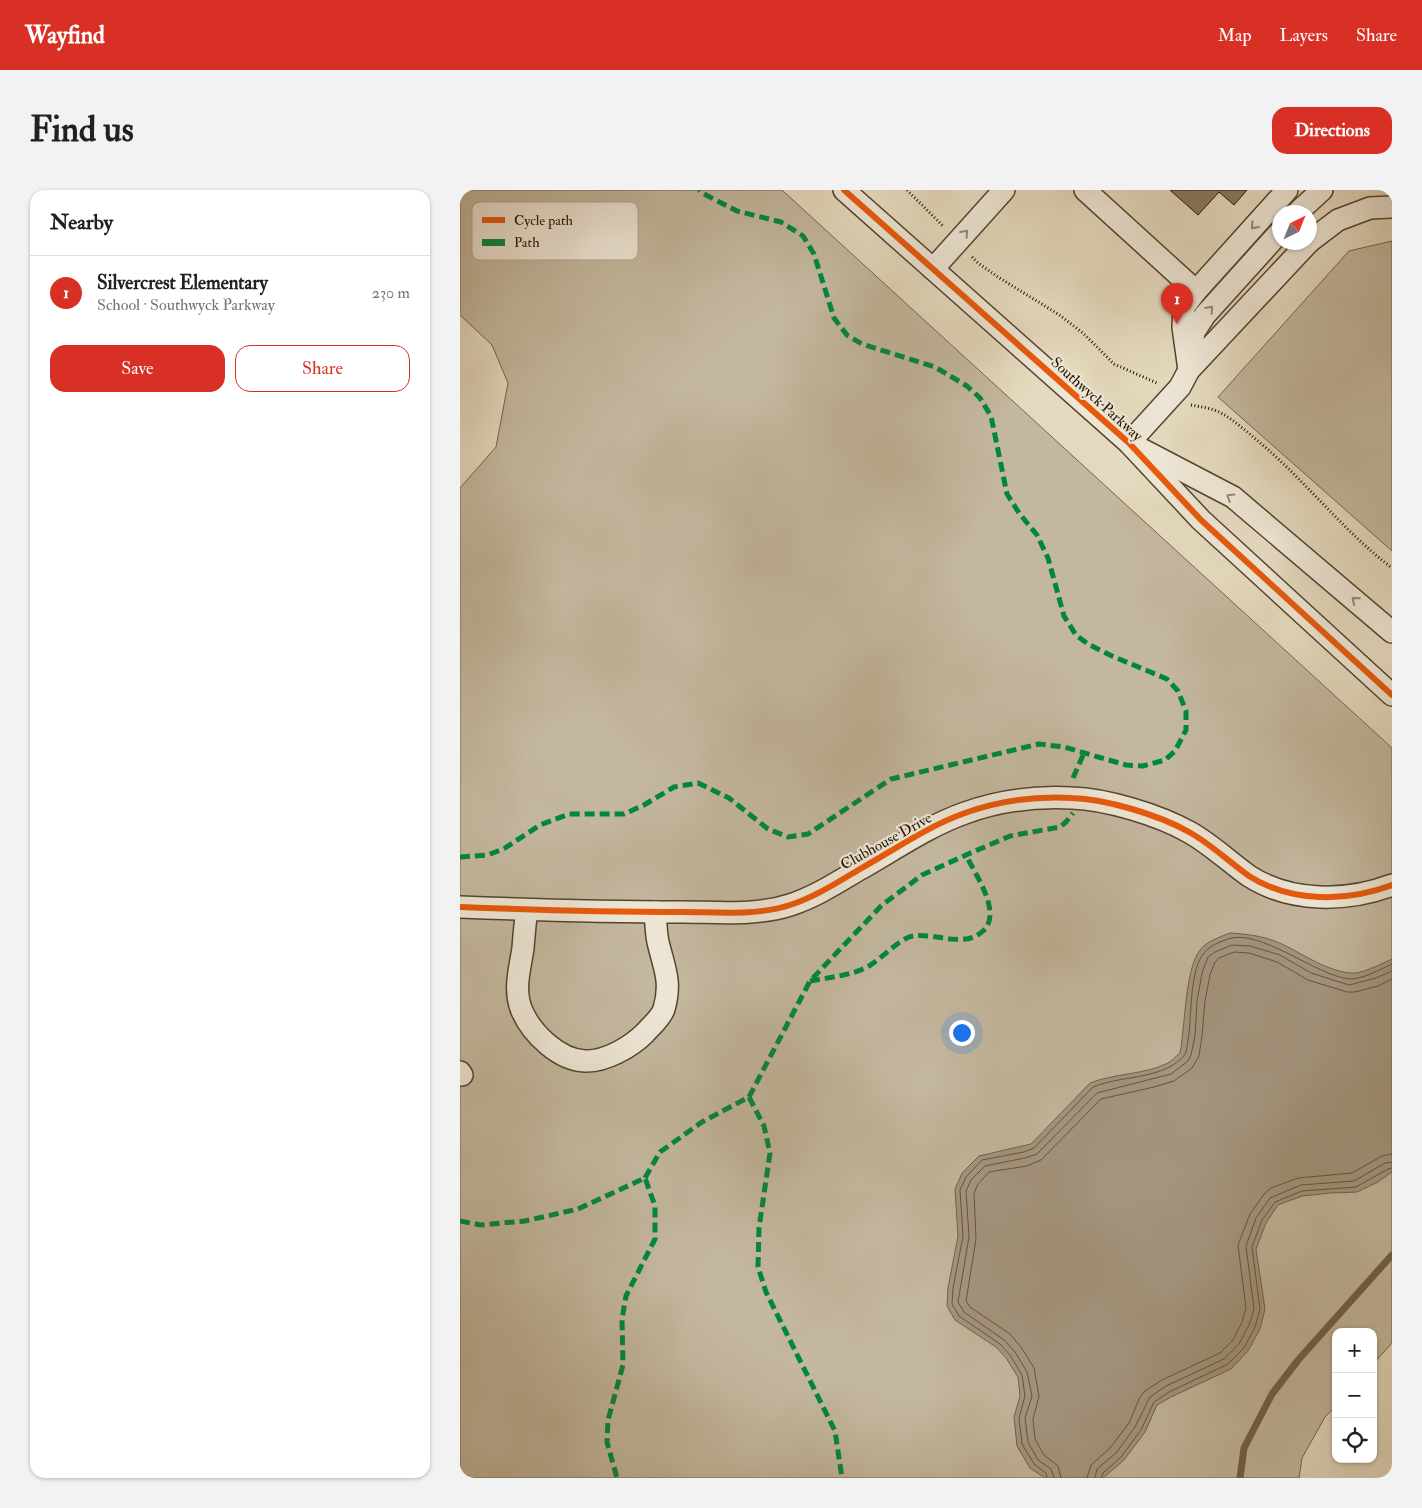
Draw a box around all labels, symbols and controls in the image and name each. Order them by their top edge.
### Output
text: Wayfind [25,20,105,51]
text: Map [1218,24,1252,47]
text: Layers [1280,24,1328,47]
text: Share [1356,24,1397,47]
button: Directions [1272,107,1392,154]
text: Find us [30,108,134,152]
legend [472,202,638,260]
north arrow [1272,205,1317,250]
text: Nearby [50,209,113,236]
text: Cycle path [514,212,574,230]
one-way arrow [1251,221,1260,230]
one-way arrow [960,229,969,238]
text: Path [514,234,540,251]
text: Silvercrest Elementary [97,271,268,295]
text: 1 [63,283,69,303]
text: 230 m [372,283,410,303]
pin: 1 [1161,283,1193,324]
text: School · Southwyck Parkway [97,295,275,315]
one-way arrow [1204,306,1213,315]
button: Save [50,345,225,392]
button: Share [235,345,410,392]
street label: Southwyck Parkway [1047,353,1147,446]
one-way arrow [1226,493,1235,503]
one-way arrow [1351,597,1360,606]
street label: Clubhouse Drive [837,809,935,874]
your location [949,1020,975,1046]
map controls [1332,1328,1377,1463]
button: + [1332,1328,1377,1373]
button: − [1332,1373,1377,1418]
button: locate [1332,1418,1377,1463]

